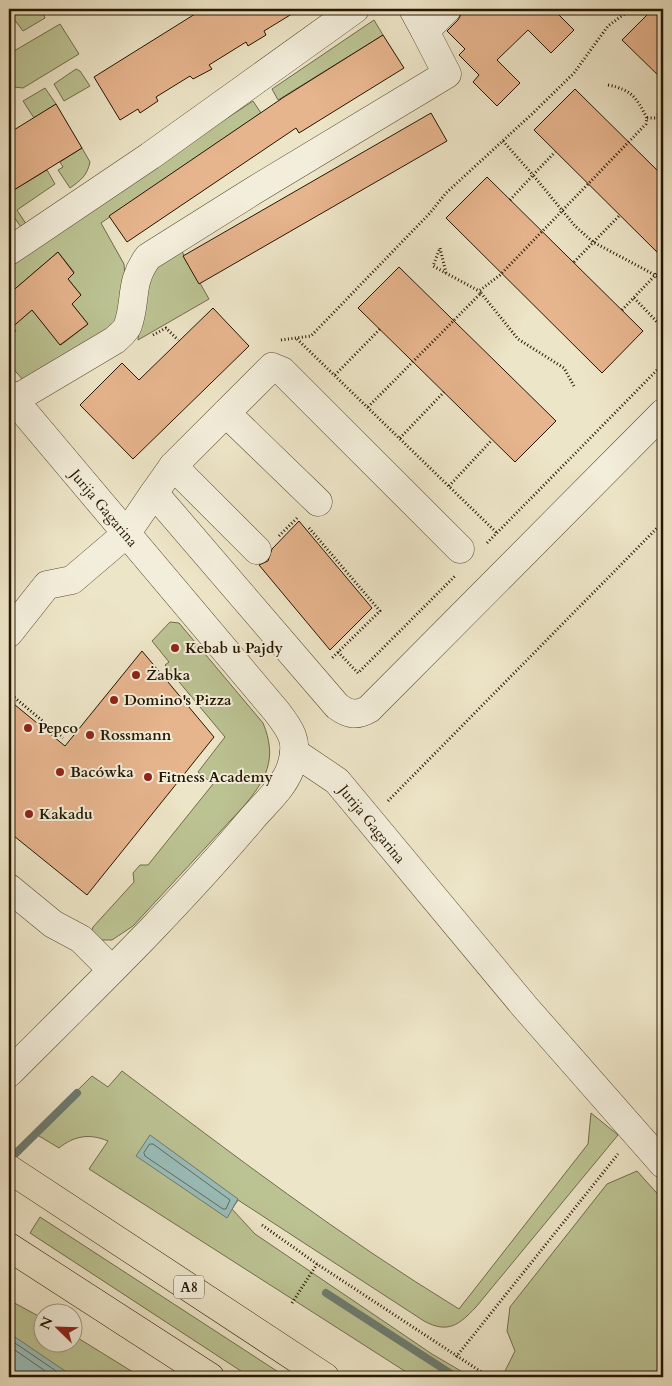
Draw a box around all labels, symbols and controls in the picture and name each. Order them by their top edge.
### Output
street label: Jurija Gagarina [64,463,143,551]
place label: Kebab u Pajdy [185,638,284,658]
marker: Kebab u Pajdy [169,642,181,654]
place label: Żabka [146,665,191,685]
marker: Żabka [130,669,142,681]
place label: Domino's Pizza [124,690,232,710]
marker: Domino's Pizza [108,694,120,706]
place label: Pepco [38,718,78,738]
marker: Pepco [22,722,34,734]
place label: Rossmann [100,725,172,745]
marker: Rossmann [84,729,96,741]
place label: Bacówka [70,762,134,782]
marker: Bacówka [54,766,66,778]
place label: Fitness Academy [158,767,274,787]
marker: Fitness Academy [142,771,154,783]
street label: Jurija Gagarina [333,779,410,868]
place label: Kakadu [39,804,93,824]
marker: Kakadu [23,808,35,820]
road number: A8 [174,1275,204,1298]
north arrow [32,1304,82,1354]
text: N [35,1314,58,1332]

